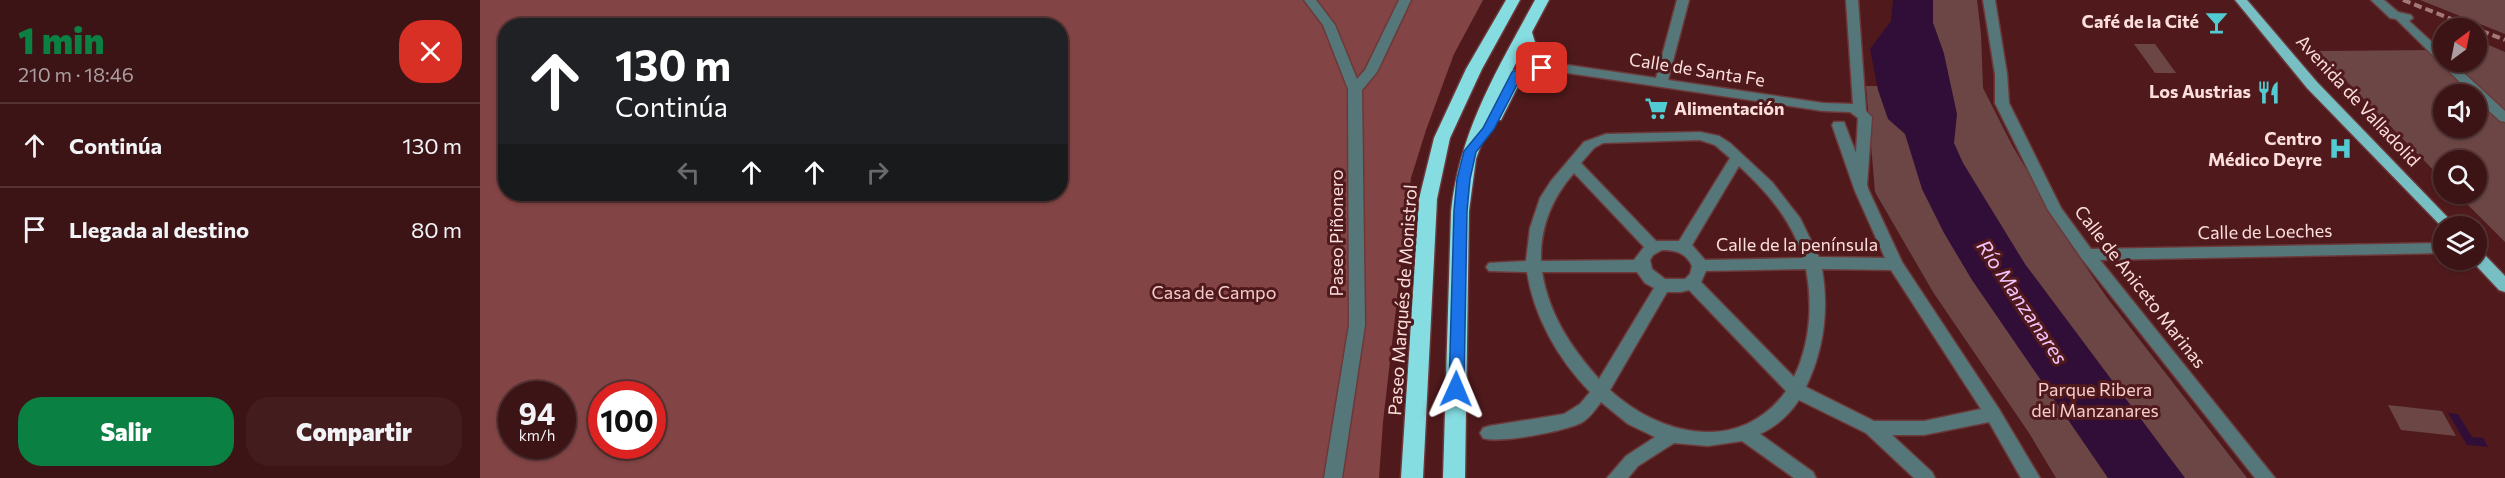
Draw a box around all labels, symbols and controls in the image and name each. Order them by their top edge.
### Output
bar icon: Café de la Cité [2204,9,2230,35]
place label: Café de la Cité [2082,10,2199,32]
text: 1 min [18,17,104,61]
north arrow [2433,18,2487,72]
map controls [2433,18,2487,270]
button: close [399,20,462,83]
street label: Avenida de Valladolid [2292,30,2425,171]
text: 130 m [615,38,731,90]
icon: ahead [516,42,594,120]
pin [1516,42,1567,93]
street label: Calle de Santa Fe [1628,47,1767,91]
icon: arrive [1525,51,1558,84]
text: 210 m · 18:46 [18,62,134,86]
restaurant icon: Los Austrias [2256,79,2282,105]
place label: Los Austrias [2149,80,2251,102]
button: sound [2433,84,2487,138]
text: Continúa [615,90,728,123]
supermarket icon: Alimentación [1643,96,1669,122]
place label: Alimentación [1674,97,1784,119]
place label: Centro Médico Deyre [2208,127,2322,170]
icon: ahead [18,129,51,162]
text: Continúa [69,132,162,159]
text: 130 m [402,132,462,159]
hospital icon: Centro Médico Deyre [2327,136,2353,162]
button: search [2433,150,2487,204]
icon: left [672,156,705,189]
icon: ahead [735,156,768,189]
icon: ahead [798,156,831,189]
icon: right [861,156,894,189]
street label: Paseo Piñonero [1325,169,1347,297]
street label: Paseo Marqués de Monistrol [1383,184,1421,416]
street label: Calle de Aniceto Marinas [2070,201,2211,372]
icon: arrive [18,213,51,246]
text: Llegada al destino [69,216,249,243]
text: 80 m [411,216,462,243]
button: layers [2433,216,2487,270]
street label: Calle de Loeches [2197,219,2332,243]
street label: Calle de la península [1716,233,1878,255]
water label: Río Manzanares [1972,235,2073,368]
park label: Casa de Campo [1152,281,1276,303]
position arrow [1424,357,1488,421]
park label: Parque Ribera del Manzanares [2031,378,2159,421]
speed limit sign: 100 [588,381,666,459]
text: 94 [519,394,555,431]
button: Salir [18,397,234,466]
button: Compartir [246,397,462,466]
text: km/h [519,426,555,444]

